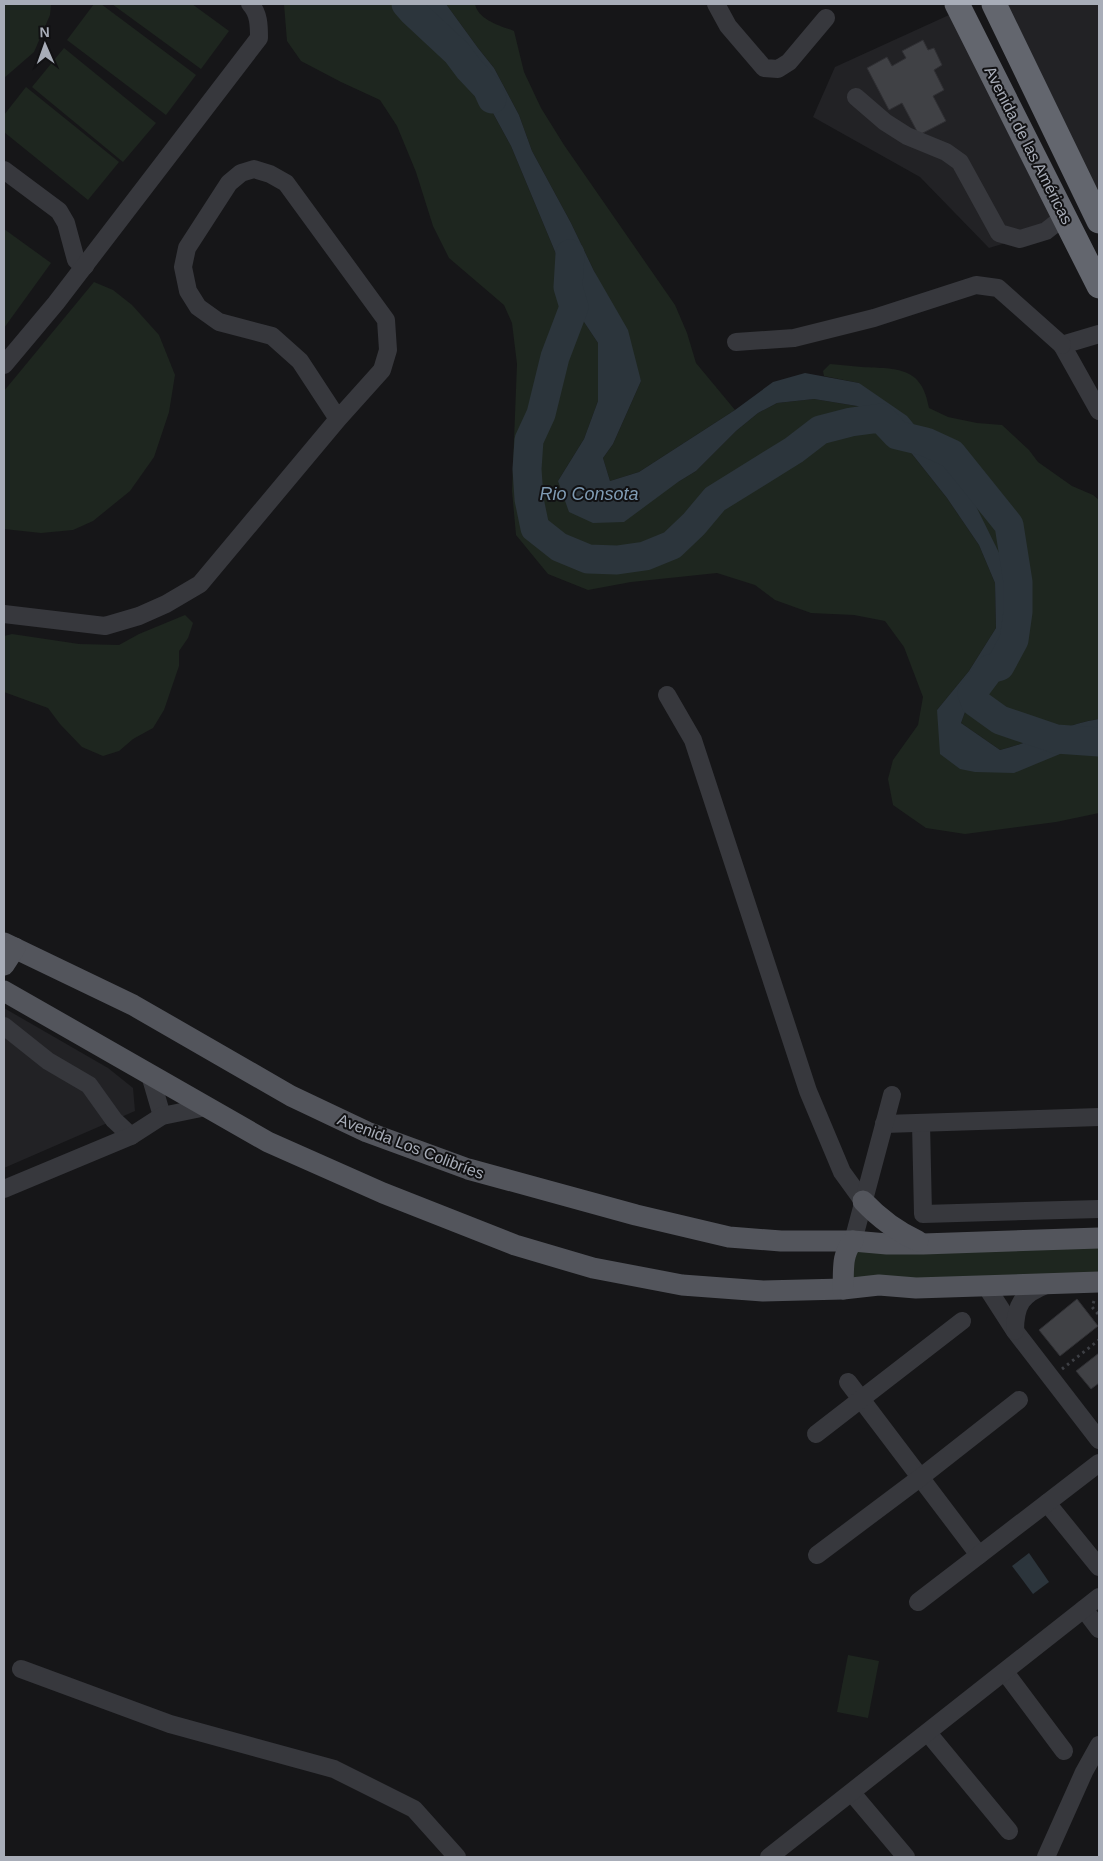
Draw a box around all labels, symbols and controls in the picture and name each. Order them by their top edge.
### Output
north arrow [20,20,70,70]
text: N [39,24,50,40]
street label: Avenida de las Américas [981,63,1076,227]
water label: Rio Consota [539,484,639,504]
street label: Avenida Los Colibríes [335,1111,486,1182]

